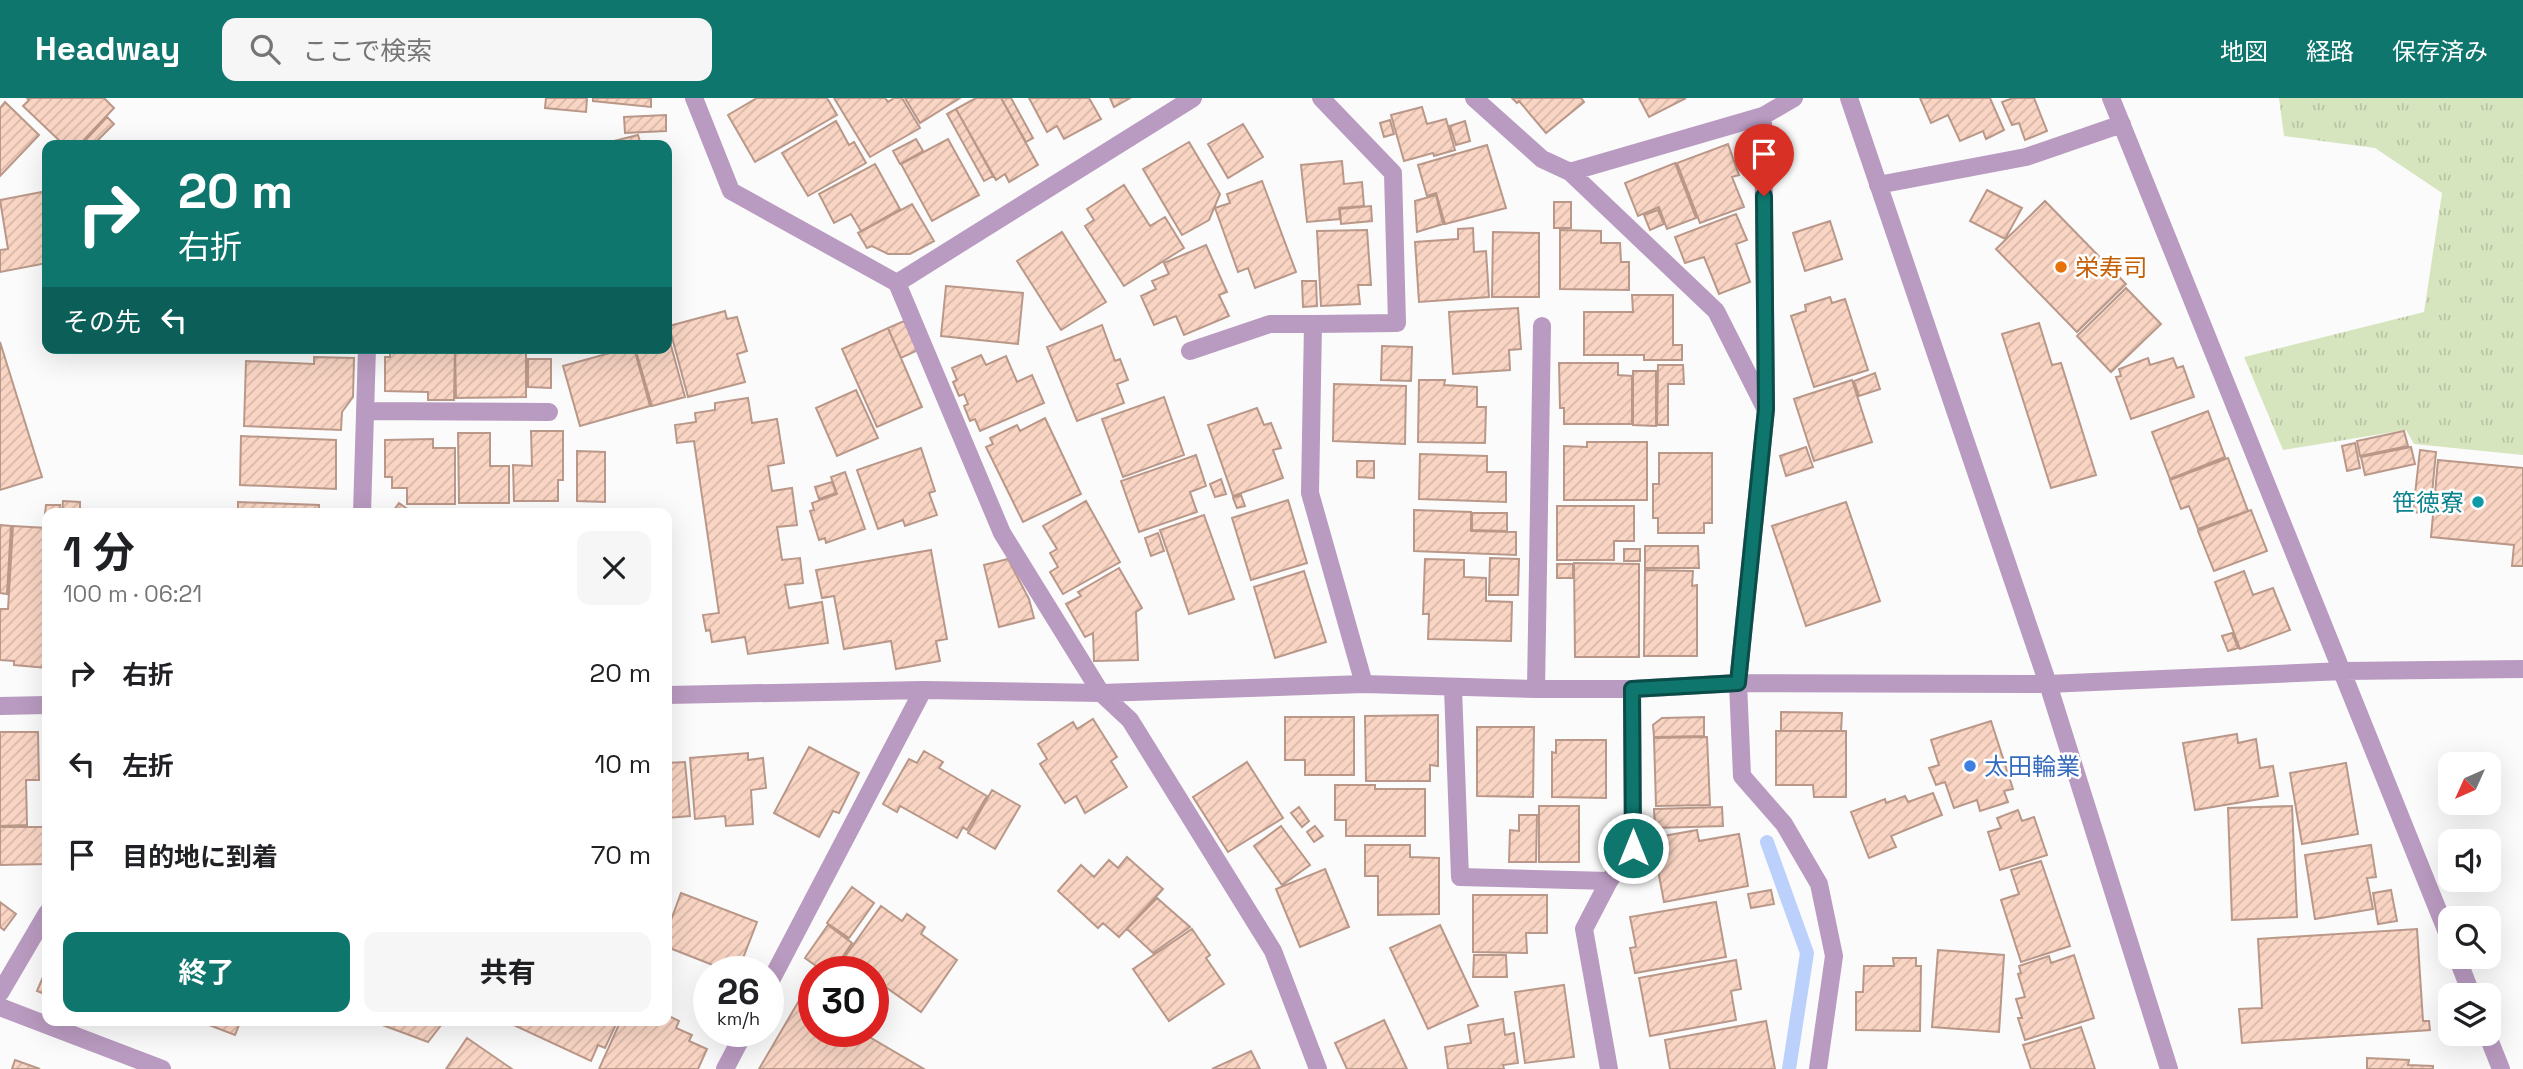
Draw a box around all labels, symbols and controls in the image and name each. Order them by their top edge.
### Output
search box [222,18,712,81]
text: Headway [35,28,180,70]
icon: search [246,30,284,68]
text: ここで検索 [302,34,432,68]
text: 地図 [2220,36,2268,67]
text: 経路 [2306,36,2354,67]
text: 保存済み [2392,36,2488,67]
pin [1734,124,1794,196]
icon: arrive [1745,135,1783,173]
text: 20 m [178,160,293,222]
icon: right [63,168,154,259]
text: 右折 [178,227,242,267]
place label: 栄寿司 [2075,252,2147,283]
marker: 栄寿司 [2053,259,2069,275]
icon: left [155,301,193,339]
text: その先 [63,305,141,339]
place label: 笹徳寮 [2392,487,2464,518]
marker: 笹徳寮 [2470,494,2486,510]
text: 1 分 [63,526,135,579]
button: close [577,531,651,605]
text: 100 m · 06:21 [63,579,202,609]
icon: right [63,654,101,692]
text: 20 m [590,656,651,690]
text: 右折 [122,658,174,692]
icon: left [63,745,101,783]
text: 10 m [594,747,651,781]
text: 左折 [122,749,174,783]
place label: 太田輪業 [1984,751,2080,782]
north arrow [2438,752,2501,816]
map controls [2438,752,2501,1046]
marker: 太田輪業 [1962,758,1978,774]
position arrow [1596,811,1670,885]
button: sound [2438,829,2501,892]
icon: arrive [63,836,101,874]
text: 70 m [591,838,651,872]
text: 目的地に到着 [122,840,278,874]
button: search [2438,906,2501,969]
button: 終了 [63,932,350,1012]
button: 共有 [364,932,651,1012]
speed limit sign: 30 [798,956,889,1047]
text: 26 [717,970,760,1014]
button: layers [2438,983,2501,1046]
text: km/h [717,1007,760,1030]

